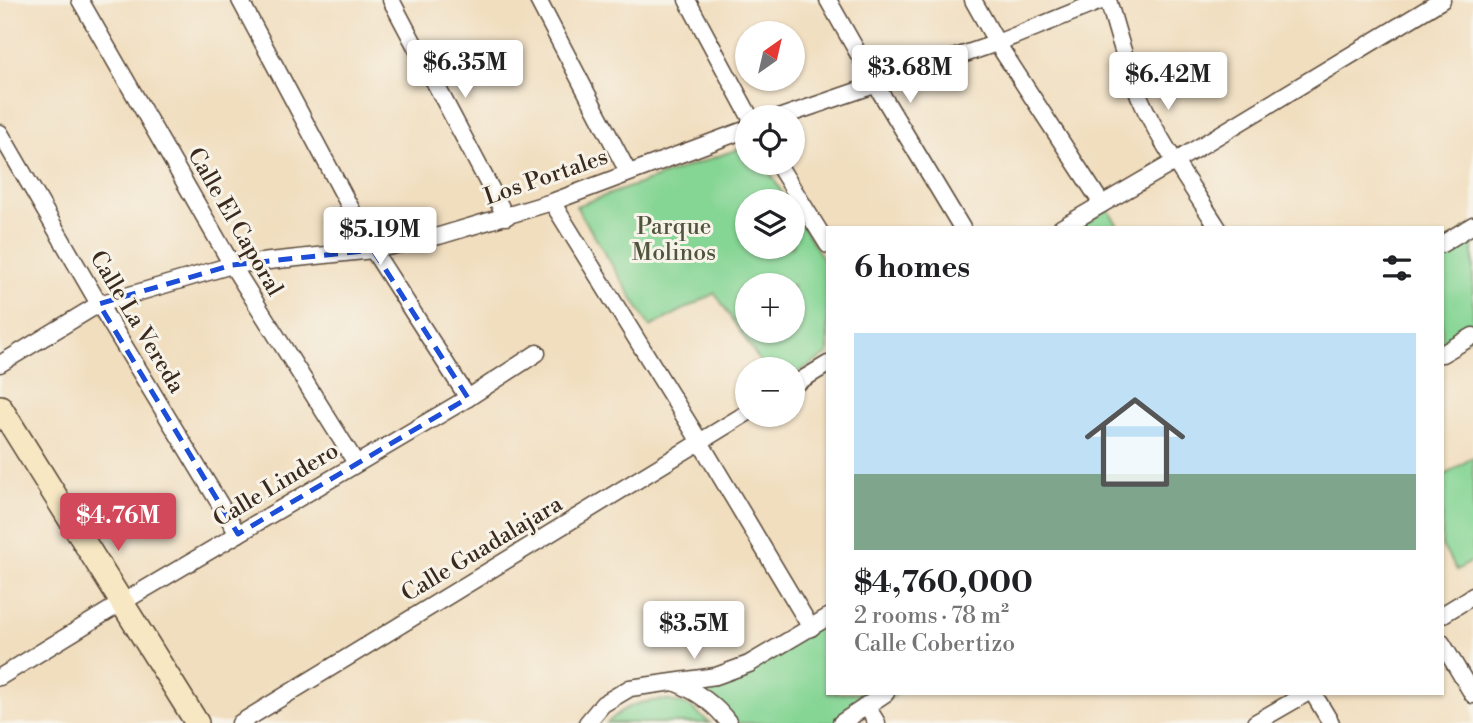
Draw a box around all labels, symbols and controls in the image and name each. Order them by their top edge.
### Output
north arrow [735,21,805,91]
map controls [735,21,805,427]
pin: $6.35M [408,41,522,100]
pin: $3.68M [853,46,967,105]
text: $6.35M [423,49,507,77]
pin: $6.42M [1111,52,1225,112]
text: $3.68M [868,54,952,82]
text: $6.42M [1125,61,1211,89]
button: locate [735,105,805,175]
street label: Calle El Caporal [181,143,289,301]
street label: Los Portales [480,143,612,211]
button: layers [735,189,805,259]
pin: $5.19M [323,208,437,267]
park label: Parque Molinos [632,213,716,267]
text: $5.19M [340,216,420,244]
street label: Calle La Vereda [83,246,191,399]
text: 6 homes [854,249,970,287]
icon: filters [1378,249,1416,287]
button: + [735,273,805,343]
button: − [735,357,805,427]
icon: home [1072,379,1198,505]
street label: Calle Lindero [208,437,344,533]
street label: Calle Guadalajara [396,490,568,608]
pin: $4.76M [61,494,175,553]
text: $4.76M [76,502,160,530]
text: $4,760,000 [854,564,1033,602]
pin: $3.5M [645,602,743,661]
text: 2 rooms · 78 m² [854,602,1009,630]
text: $3.5M [659,610,729,638]
text: Calle Cobertizo [854,630,1015,658]

